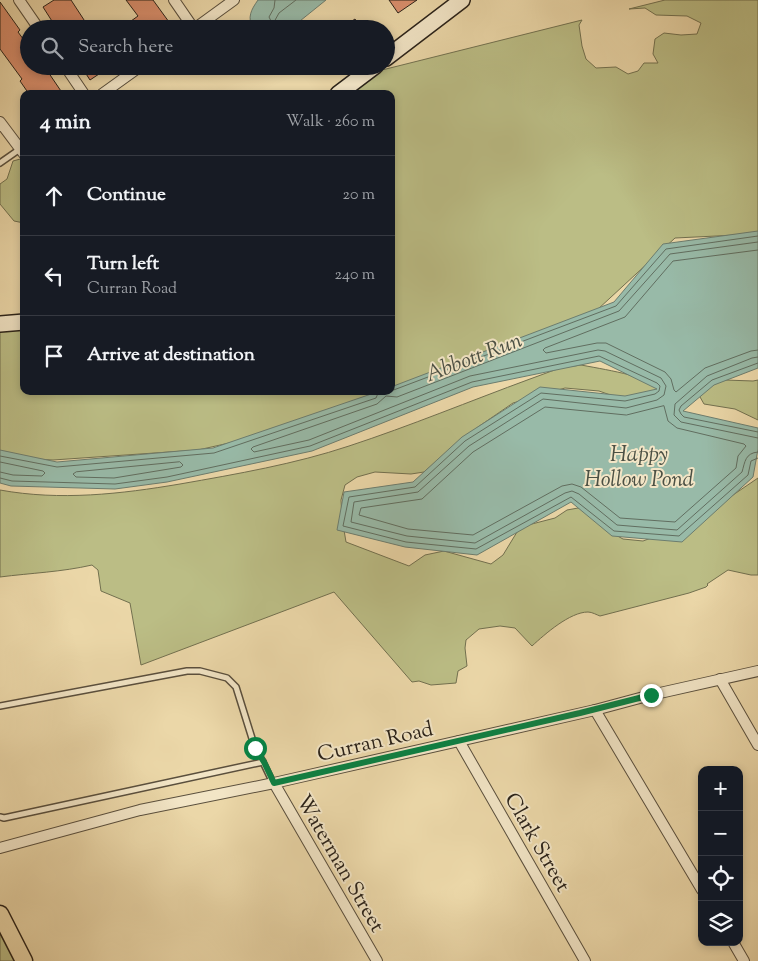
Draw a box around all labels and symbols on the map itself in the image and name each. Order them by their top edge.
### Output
water label: Abbott Run [421,325,528,392]
water label: Happy Hollow Pond [584,440,694,497]
route end [640,684,663,707]
street label: Curran Road [314,715,437,771]
route start [244,737,267,760]
street label: Clark Street [496,788,577,898]
street label: Waterman Street [288,790,391,938]

